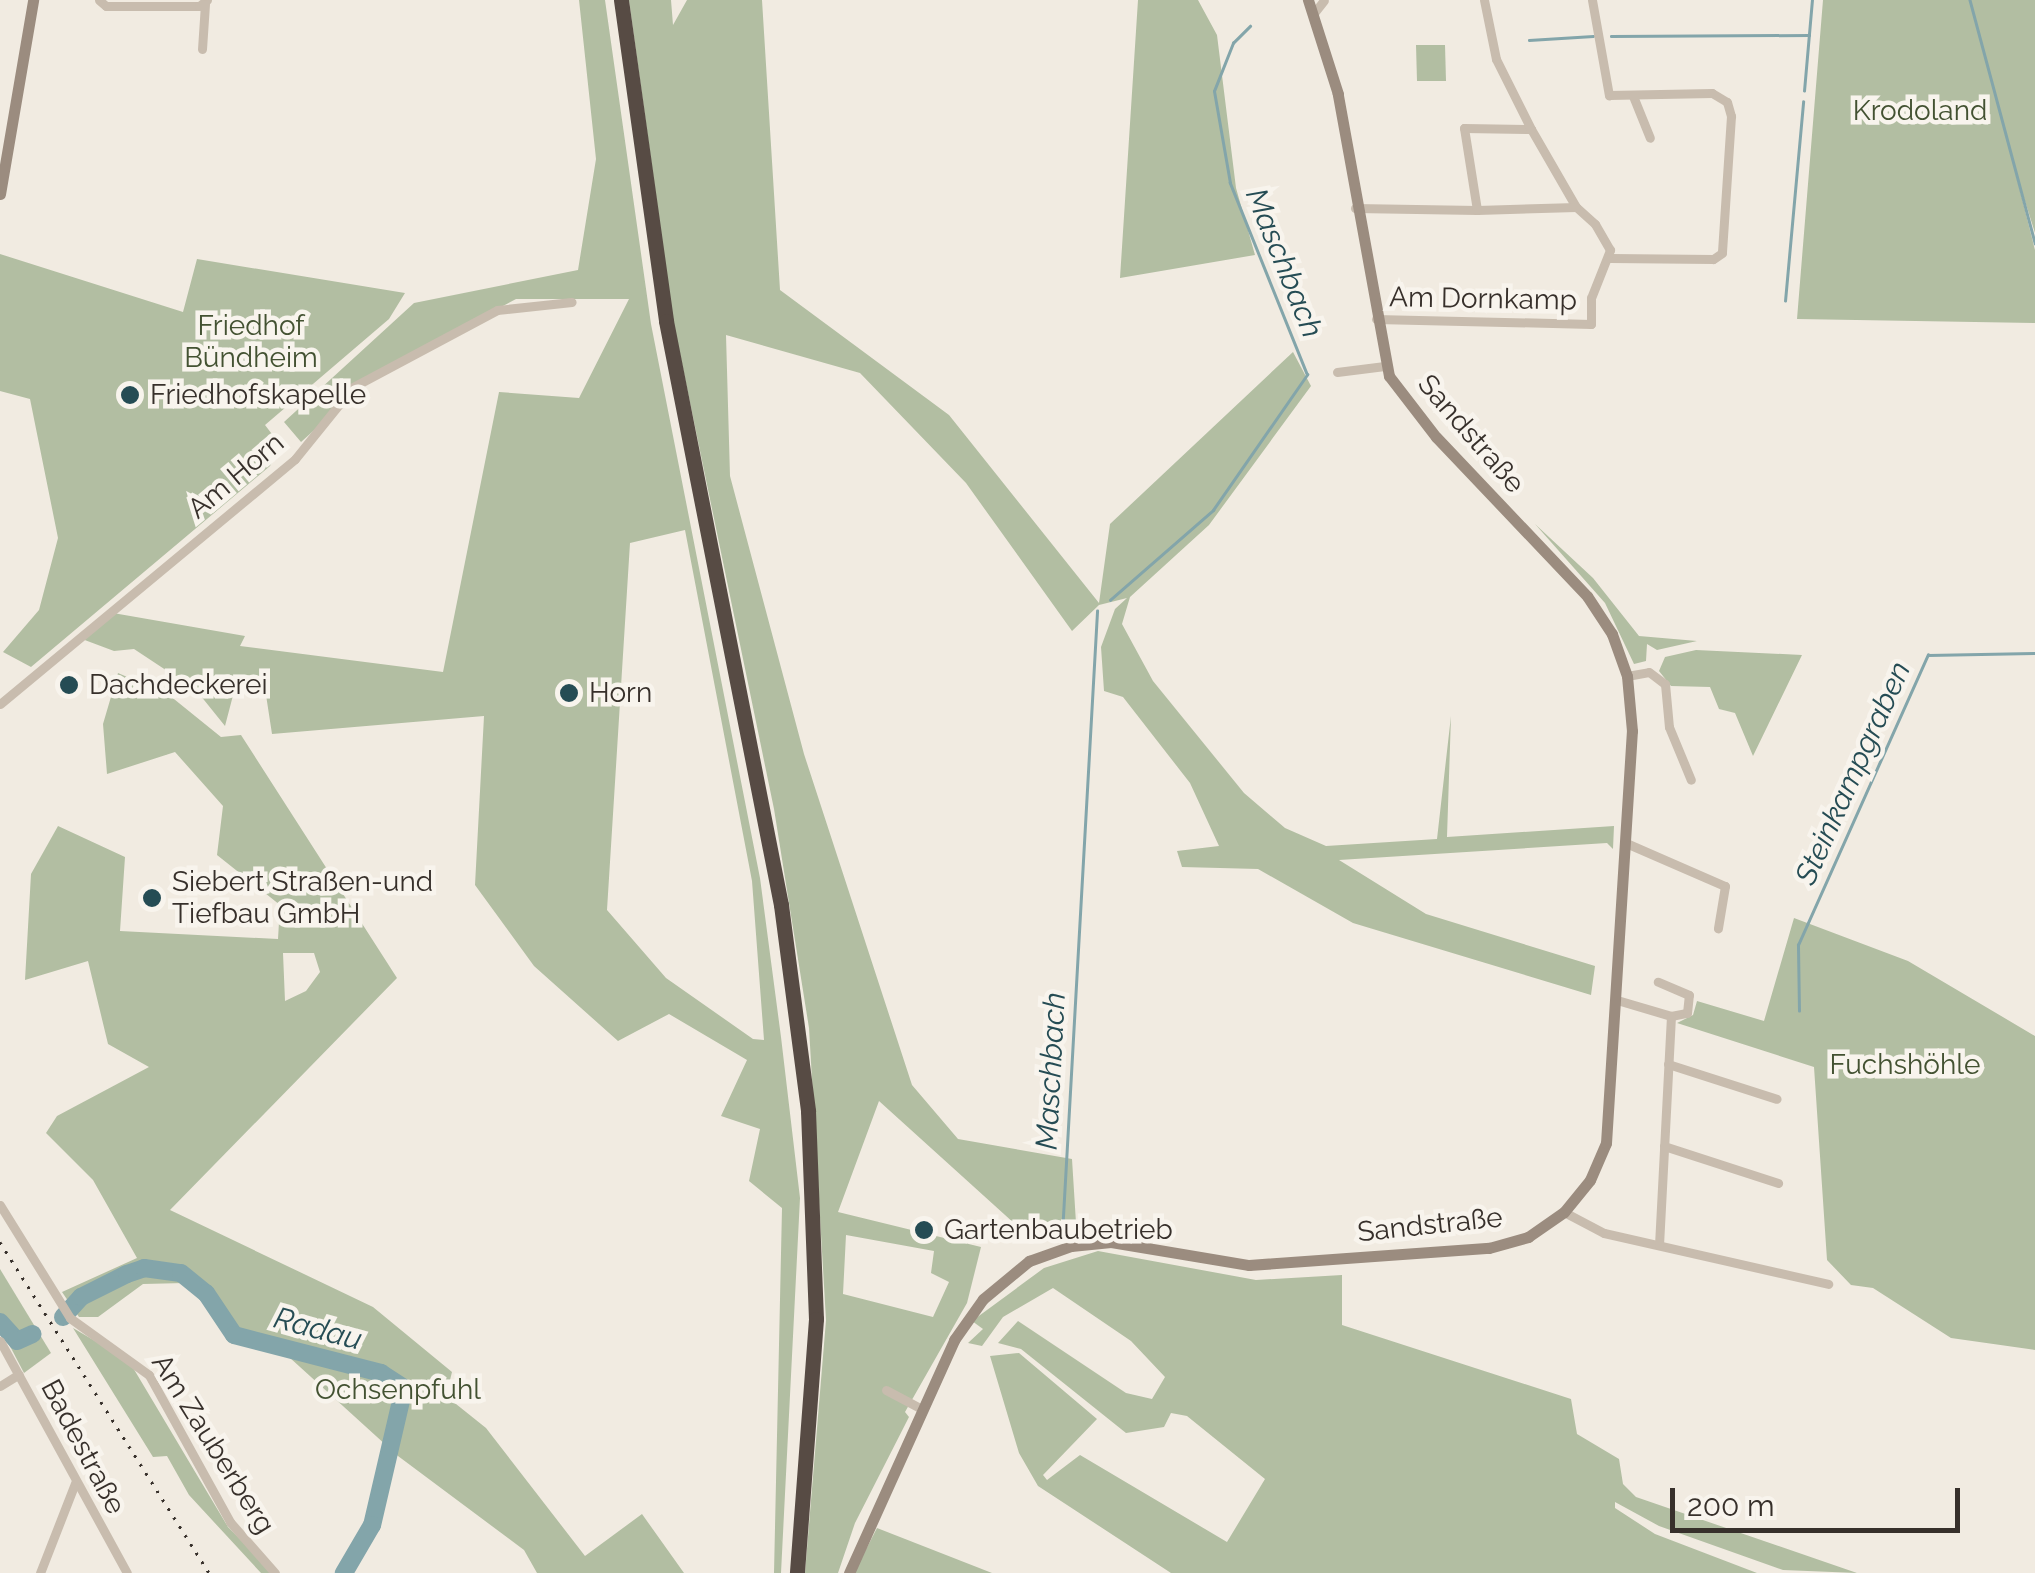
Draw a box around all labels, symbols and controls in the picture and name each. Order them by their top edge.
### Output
park label: Krodoland [1853,94,1987,128]
water label: Maschbach [1238,183,1330,343]
street label: Am Dornkamp [1389,281,1577,317]
park label: Friedhof Bündheim [184,309,318,375]
street label: Sandstraße [1410,368,1532,500]
place label: Friedhofskapelle [150,378,366,412]
marker: Friedhofskapelle [119,384,141,406]
street label: Am Horn [181,426,291,526]
water label: Steinkampgraben [1788,656,1918,890]
place label: Dachdeckerei [89,668,268,702]
marker: Dachdeckerei [58,674,80,696]
place label: Horn [589,676,652,710]
marker: Horn [558,682,580,704]
place label: Siebert Straßen-und Tiefbau GmbH [172,865,433,931]
marker: Siebert Straßen-und Tiefbau GmbH [141,887,163,909]
water label: Maschbach [1029,991,1073,1151]
park label: Fuchshöhle [1830,1048,1980,1082]
street label: Sandstraße [1356,1201,1504,1249]
place label: Gartenbaubetrieb [944,1213,1173,1247]
marker: Gartenbaubetrieb [913,1219,935,1241]
water label: Radau [270,1300,366,1358]
street label: Am Zauberberg [144,1348,282,1540]
park label: Ochsenpfuhl [315,1373,481,1407]
street label: Badestraße [34,1374,132,1520]
scale bar [1675,1468,1965,1530]
text: 200 m [1687,1488,1775,1523]

